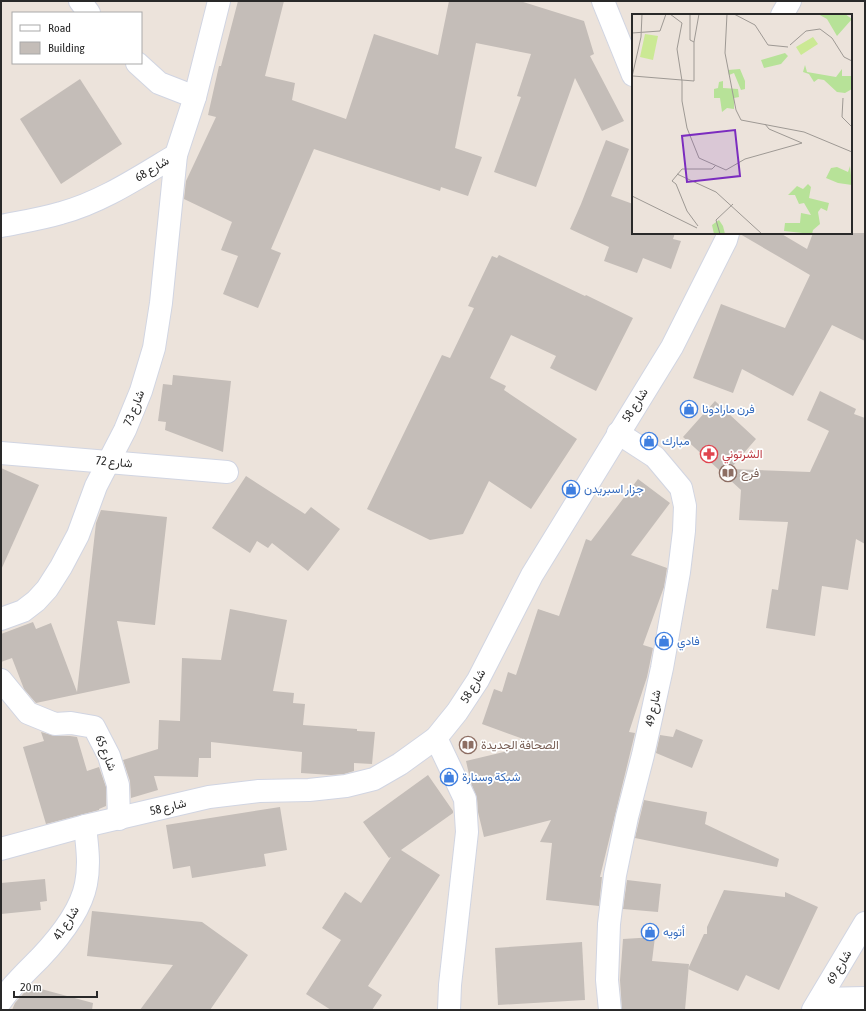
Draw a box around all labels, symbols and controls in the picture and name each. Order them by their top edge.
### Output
legend [12,12,142,64]
inset map [632,14,852,234]
text: Road [48,21,71,35]
text: Building [48,41,86,55]
street label: شارع 68 [133,153,173,186]
street label: شارع 58 [619,386,652,425]
street label: شارع 73 [121,388,149,429]
shop icon: فرن مارادونا [679,399,699,419]
place label: فرن مارادونا [702,402,755,417]
shop icon: مبارك [639,431,659,451]
place label: مبارك [662,434,690,449]
pharmacy icon: الشرتوني [699,444,719,464]
place label: الشرتوني [722,447,762,464]
street label: شارع 72 [95,453,133,473]
library icon: فرح [718,463,738,483]
place label: فرح [741,466,759,482]
shop icon: جزار اسبريدن [561,479,581,499]
place label: جزار اسبريدن [584,482,644,497]
shop icon: فادي [654,631,674,651]
place label: فادي [677,634,700,651]
street label: شارع 58 [457,667,490,707]
street label: شارع 49 [642,688,666,728]
street label: شارع 65 [91,733,119,774]
library icon: الصحافة الجديدة [458,735,478,755]
place label: الصحافة الجديدة [481,738,559,752]
shop icon: شبكة وسنارة [439,767,459,787]
place label: شبكة وسنارة [462,770,520,785]
street label: شارع 58 [148,796,188,820]
street label: شارع 41 [50,904,84,943]
shop icon: أتويه [640,922,660,942]
place label: أتويه [663,925,685,940]
street label: شارع 69 [823,948,856,988]
scale bar [14,973,97,999]
text: 20 m [20,980,42,994]

